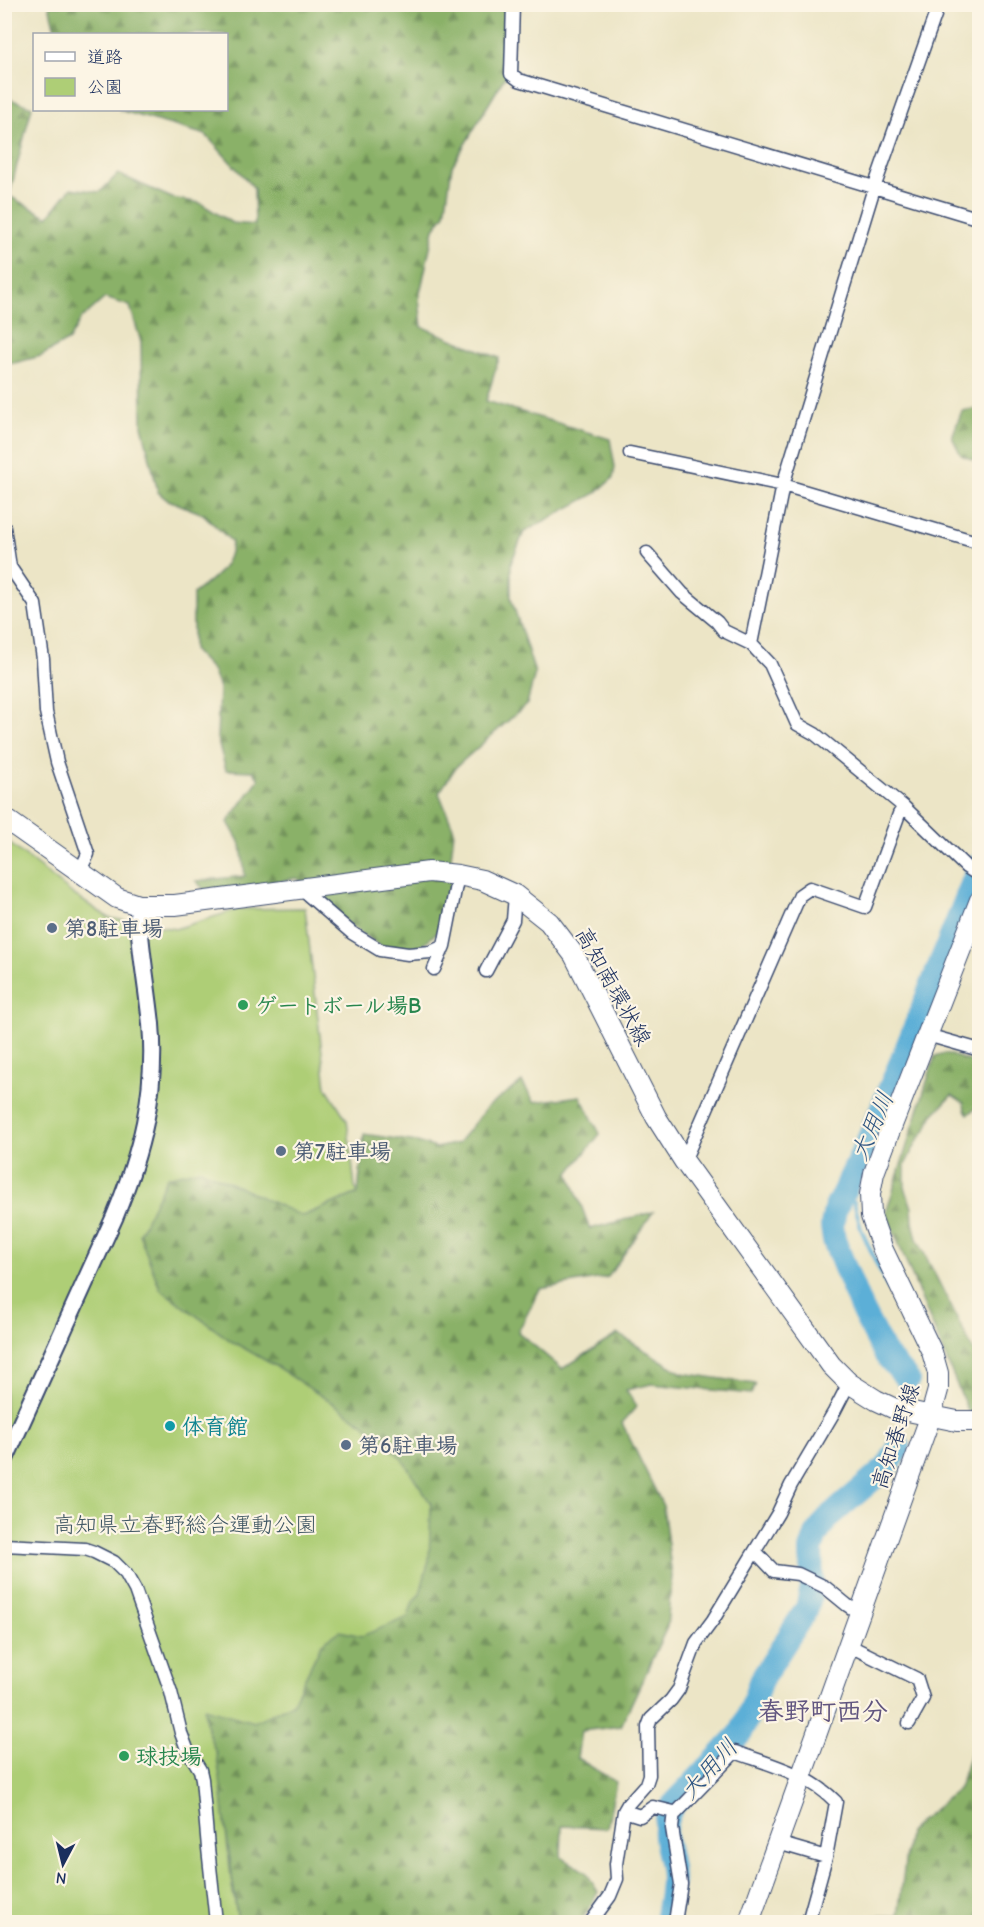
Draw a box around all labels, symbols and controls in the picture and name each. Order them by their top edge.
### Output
legend [33,33,228,111]
text: 道路 [87,47,123,68]
text: 公園 [87,77,123,98]
place label: 第8駐車場 [64,916,163,942]
marker: 第8駐車場 [45,921,59,935]
street label: 高知南環状線 [570,922,656,1051]
place label: ゲートボール場B [255,993,422,1019]
marker: ゲートボール場B [236,998,250,1012]
water label: 大用川 [845,1087,899,1165]
place label: 第7駐車場 [293,1139,391,1165]
marker: 第7駐車場 [274,1144,288,1158]
street label: 高知春野線 [867,1380,925,1493]
place label: 体育館 [182,1414,248,1440]
marker: 体育館 [163,1419,177,1433]
place label: 第6駐車場 [358,1433,458,1459]
marker: 第6駐車場 [339,1438,353,1452]
park label: 高知県立春野総合運動公園 [53,1512,317,1538]
district label: 春野町西分 [758,1697,888,1727]
water label: 大用川 [675,1733,743,1805]
place label: 球技場 [136,1744,202,1770]
marker: 球技場 [117,1749,131,1763]
north arrow [33,1834,93,1894]
text: N [55,1868,68,1887]

